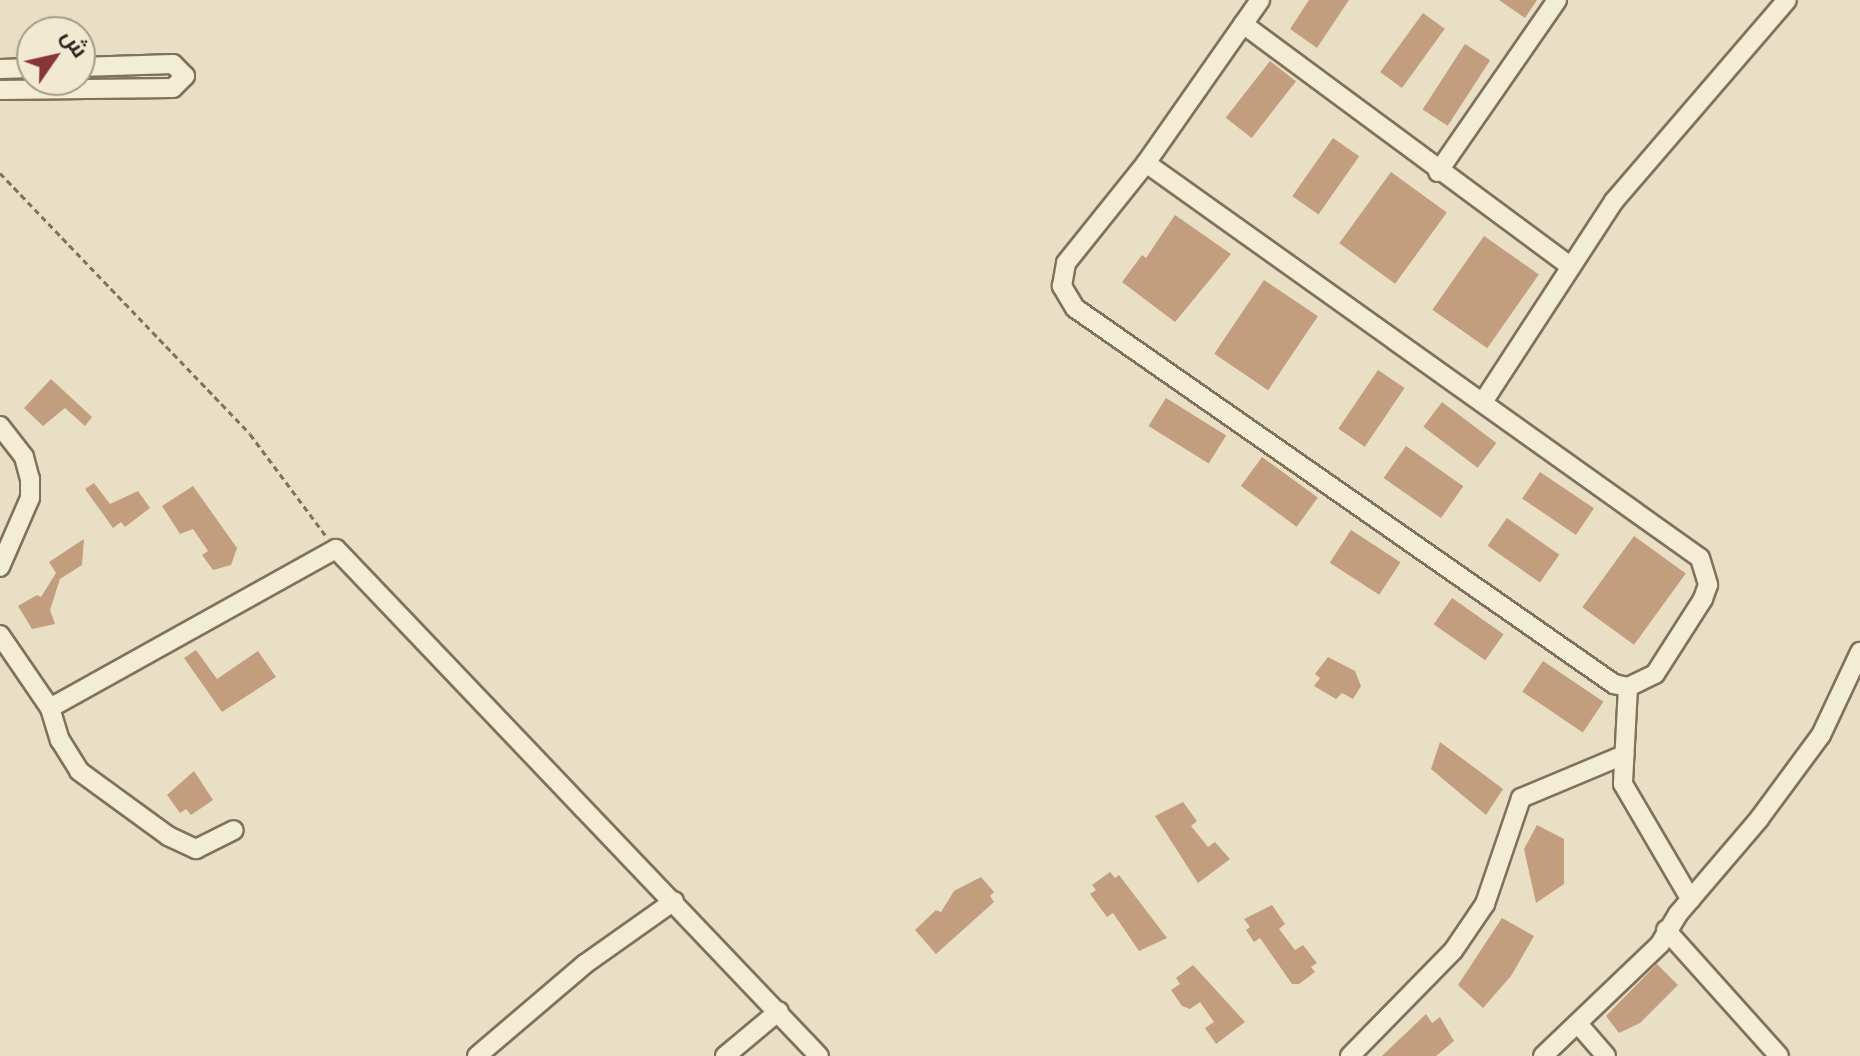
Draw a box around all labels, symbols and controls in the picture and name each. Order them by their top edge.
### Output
north arrow [16,16,96,96]
text: ش [56,24,94,63]

